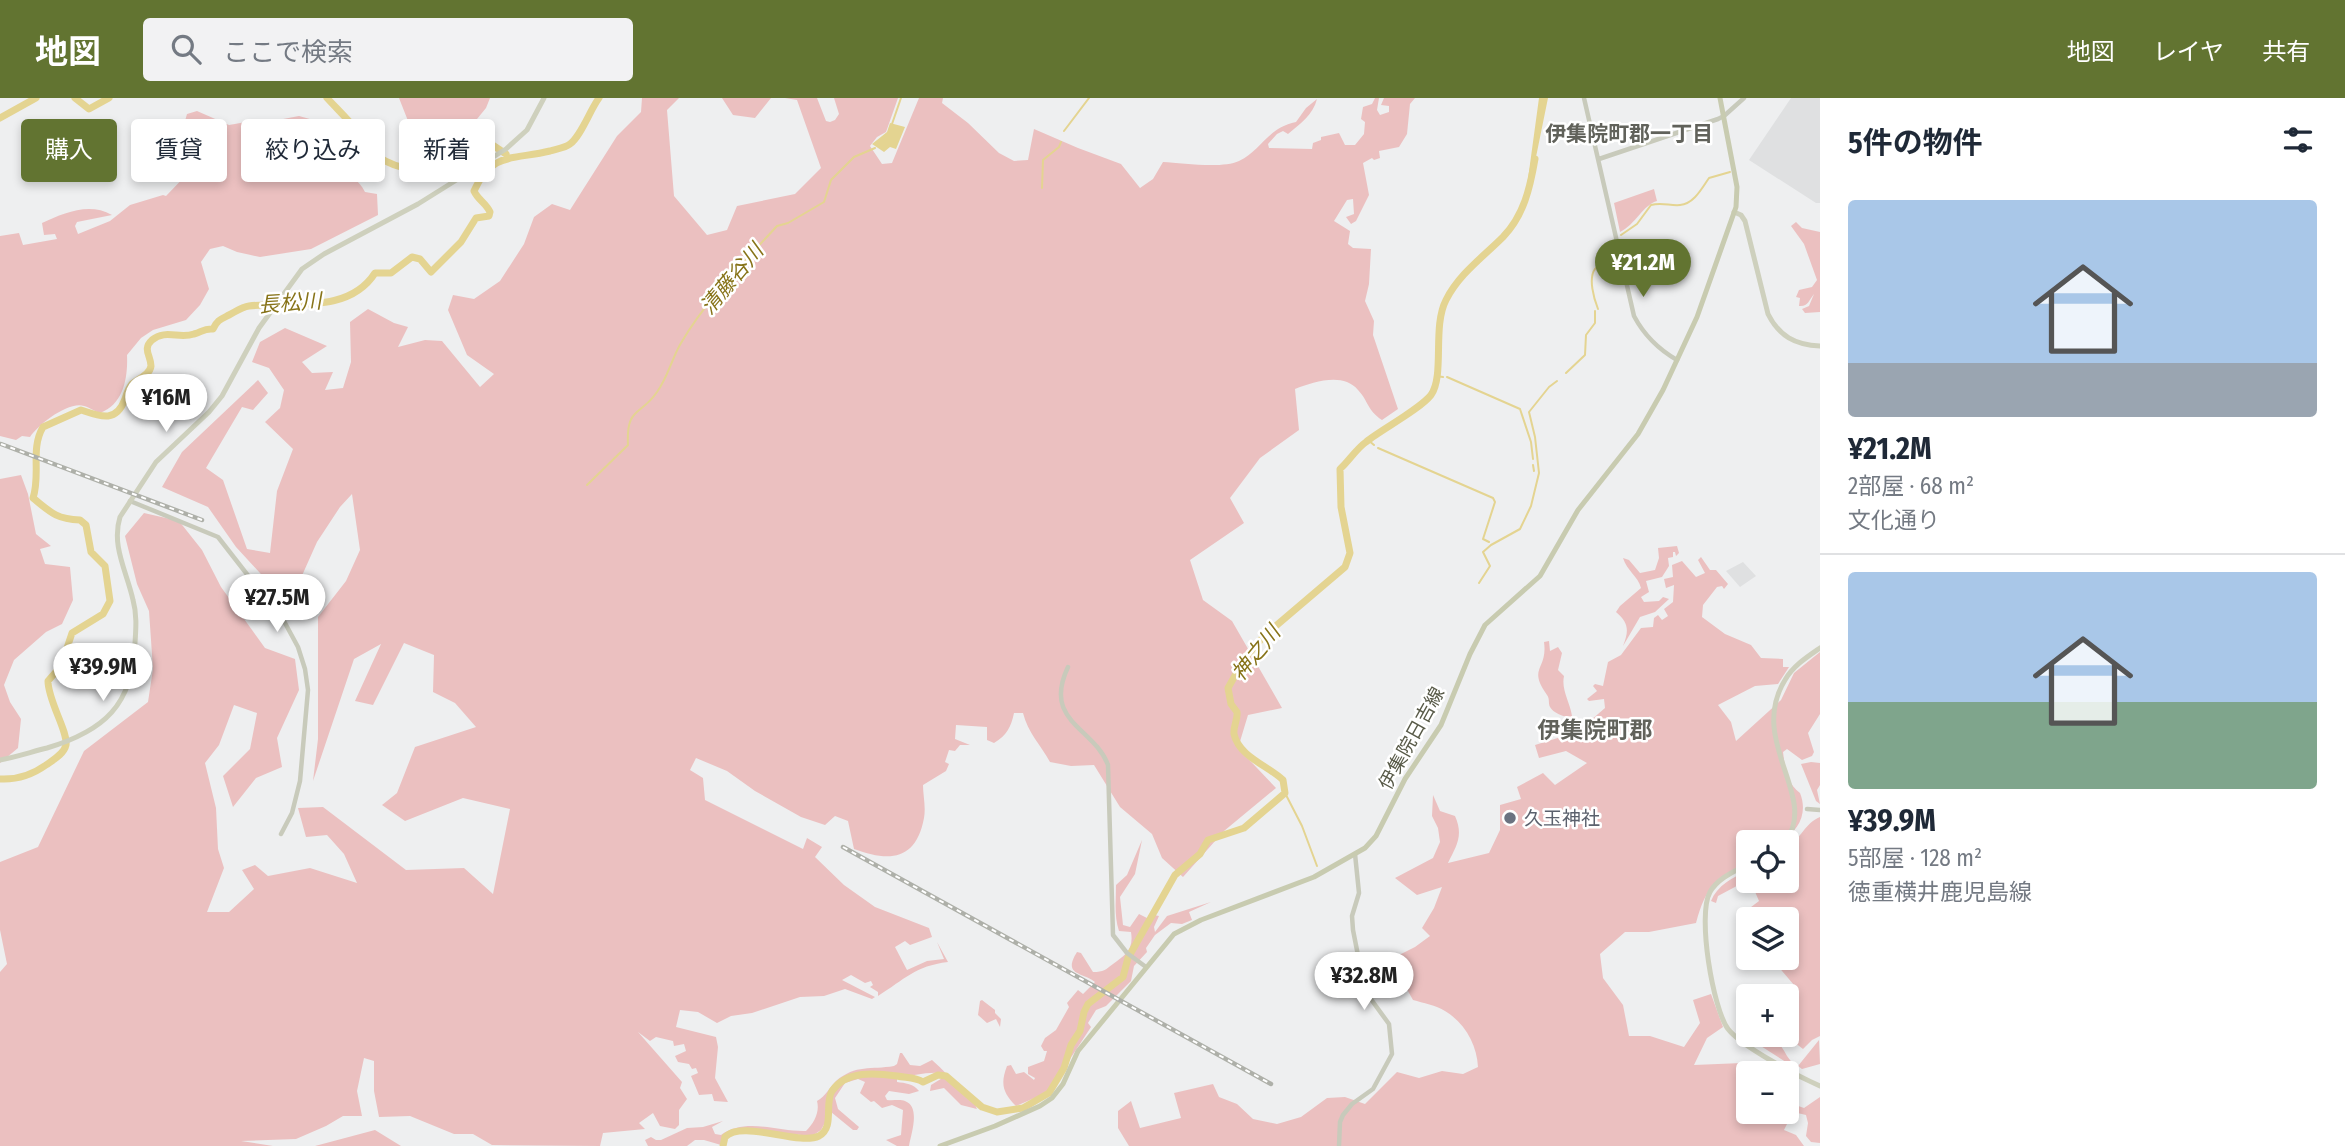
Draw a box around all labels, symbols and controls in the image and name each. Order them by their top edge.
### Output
search box [143,18,633,81]
icon: search [167,30,205,68]
text: 地図 [35,32,101,72]
text: ここで検索 [223,37,353,68]
text: 地図 [2067,38,2115,66]
text: レイヤ [2153,38,2224,66]
text: 共有 [2262,38,2310,66]
chip: 購入 [21,119,117,182]
chip: 賃貸 [131,119,227,182]
chip: 絞り込み [241,119,385,182]
chip: 新着 [399,119,495,182]
district label: 伊集院町郡一丁目 [1545,121,1713,147]
icon: filters [2279,121,2317,159]
text: 5件の物件 [1848,125,1983,161]
water label: 清藤谷川 [695,237,770,320]
pin: ¥21.2M [1586,240,1700,299]
icon: home [2020,246,2146,372]
text: ¥21.2M [1611,248,1675,276]
water label: 長松川 [258,288,324,318]
pin: ¥16M [125,374,207,434]
text: ¥16M [141,383,191,411]
text: ¥21.2M [1848,431,1932,467]
text: 2部屋 · 68 m² [1848,472,1974,500]
text: 文化通り [1848,506,1940,534]
pin: ¥27.5M [220,574,334,634]
text: ¥27.5M [244,583,310,611]
icon: home [2020,618,2146,744]
water label: 神之川 [1226,619,1287,686]
pin: ¥39.9M [46,644,160,703]
text: ¥39.9M [69,652,137,680]
street label: 伊集院日吉線 [1374,683,1449,794]
district label: 伊集院町郡 [1538,716,1653,744]
text: ¥39.9M [1848,803,1936,839]
place label: 久玉神社 [1524,807,1600,830]
marker: 久玉神社 [1502,810,1518,826]
map controls [1736,830,1799,1124]
button: locate [1736,830,1799,893]
text: 5部屋 · 128 m² [1848,844,1982,872]
text: 徳重横井鹿児島線 [1848,878,2032,906]
button: layers [1736,907,1799,970]
pin: ¥32.8M [1307,953,1421,1012]
text: ¥32.8M [1331,961,1397,989]
button: + [1736,984,1799,1047]
button: − [1736,1061,1799,1124]

